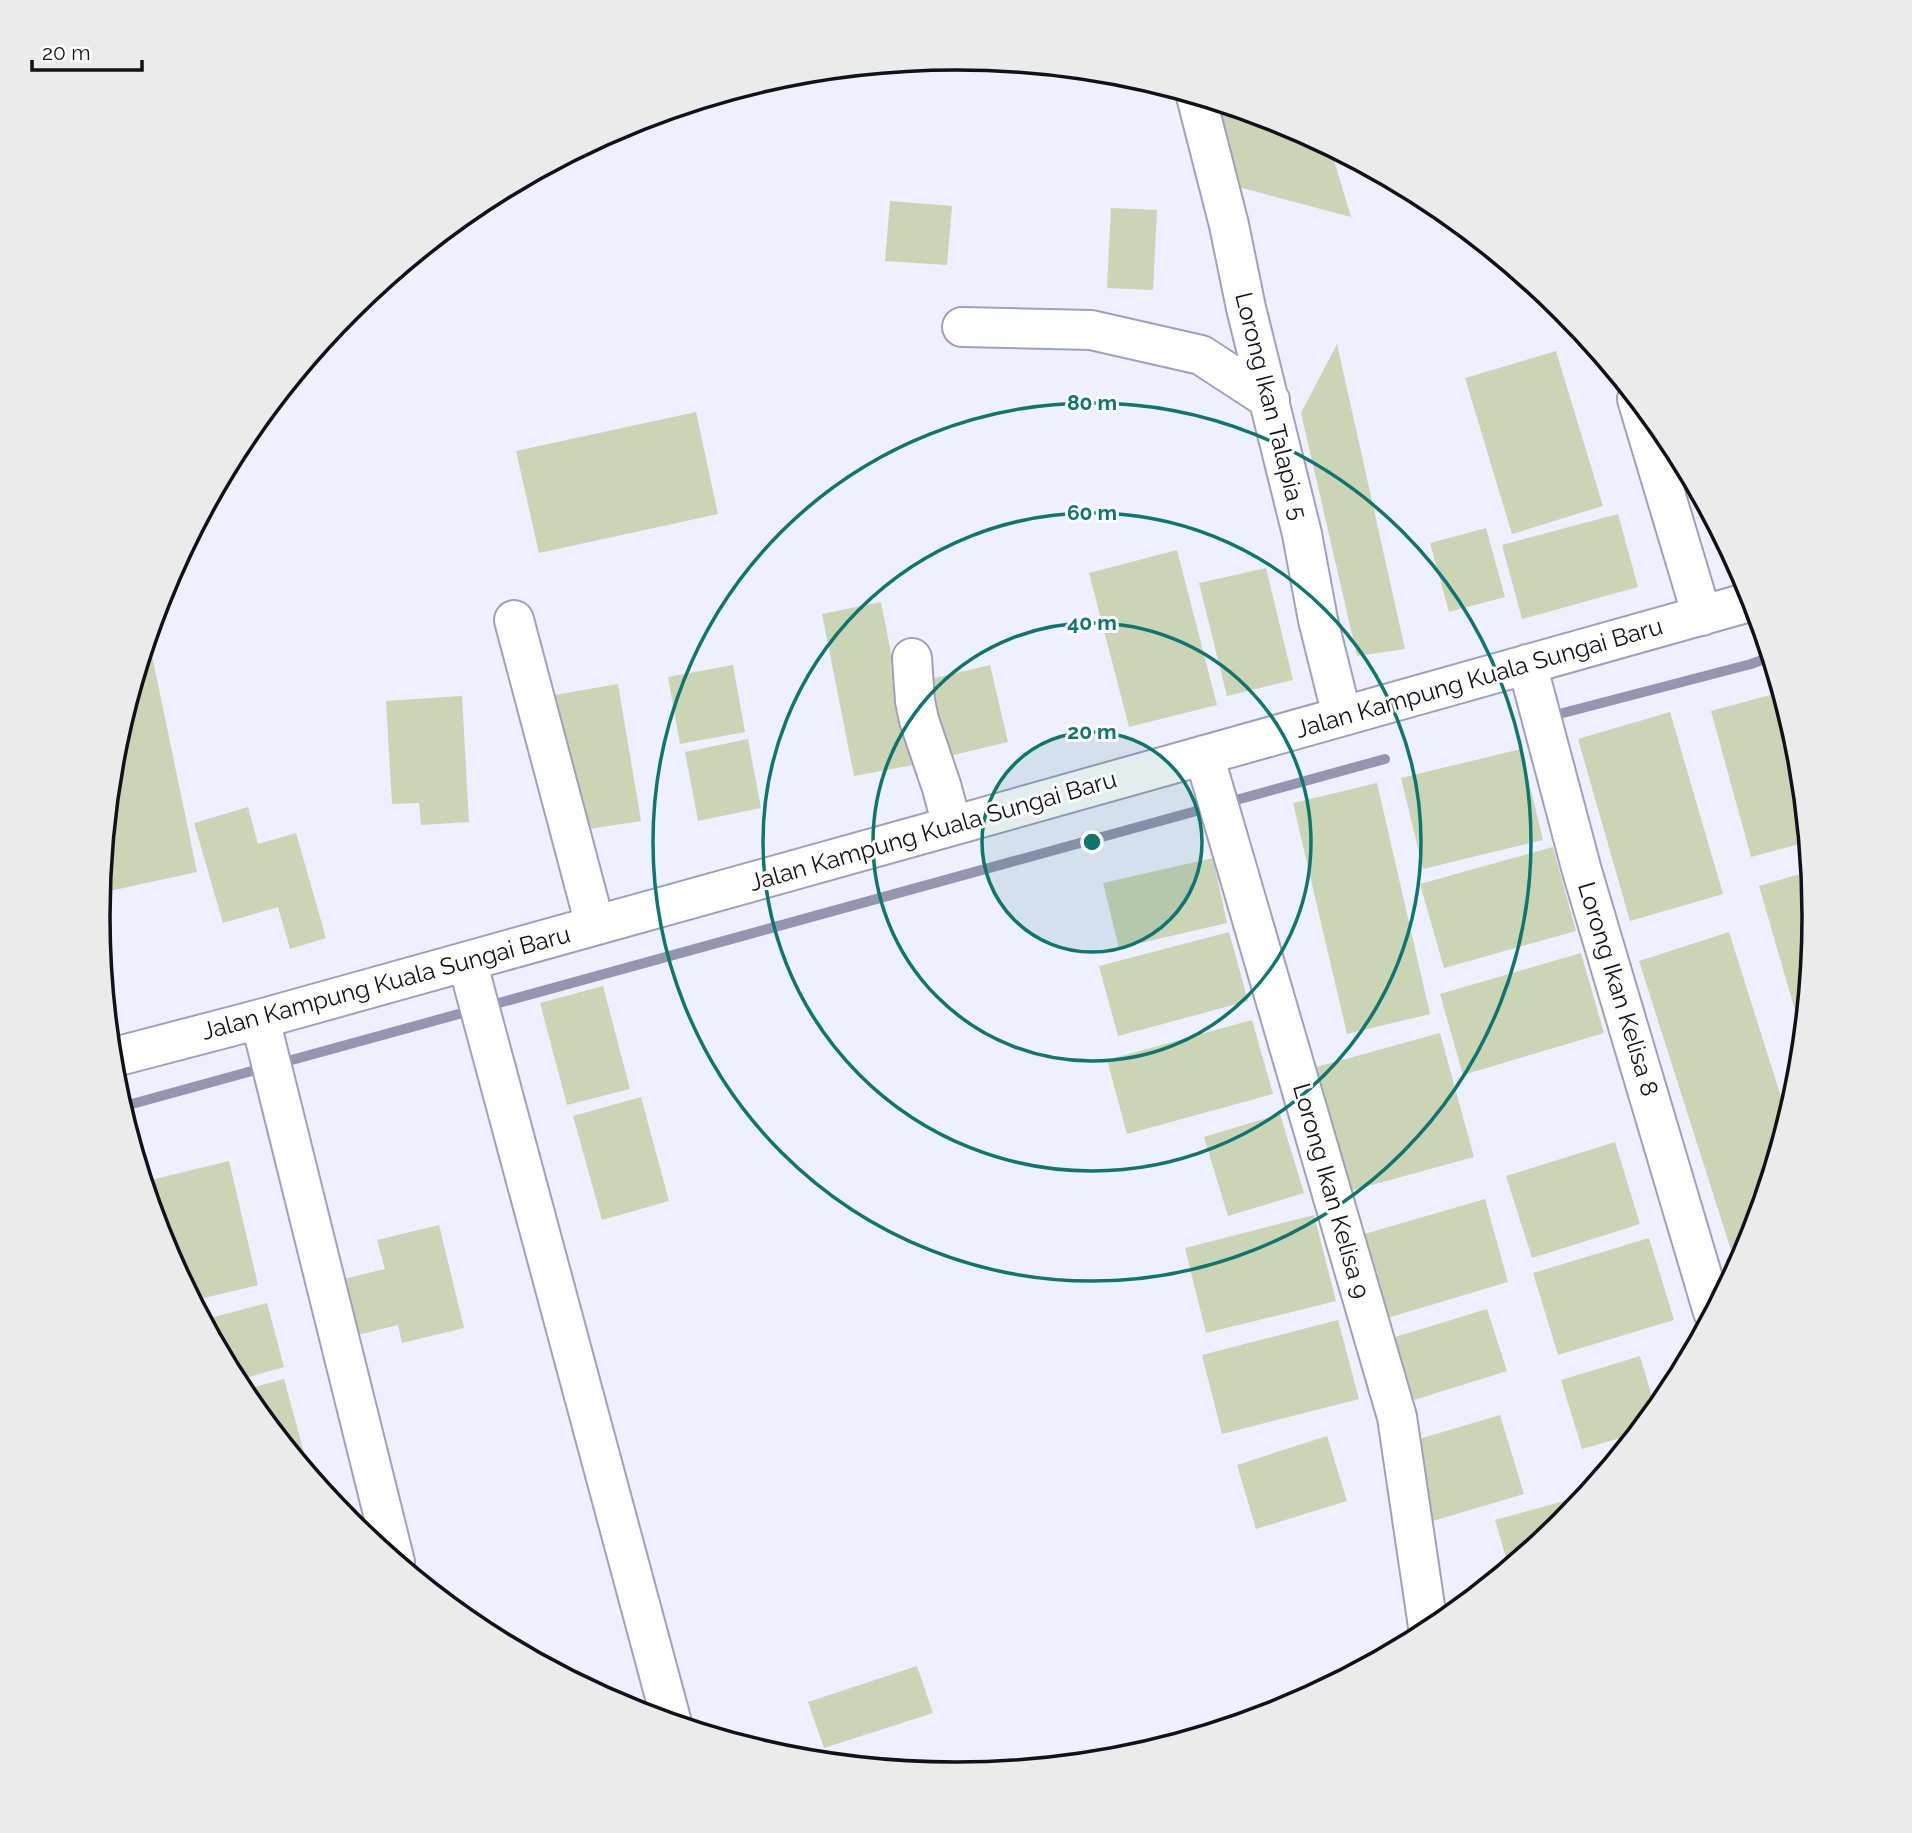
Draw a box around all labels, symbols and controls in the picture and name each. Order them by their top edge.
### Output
scale bar [32,28,142,72]
text: 20 m [42,40,90,65]
street label: Lorong Ikan Talapia 5 [1229,289,1314,523]
text: 80 m [1067,390,1117,415]
text: 60 m [1067,500,1117,525]
text: 40 m [1067,610,1117,635]
street label: Jalan Kampung Kuala Sungai Baru [1292,611,1666,744]
text: 20 m [1067,719,1117,744]
street label: Jalan Kampung Kuala Sungai Baru [746,764,1120,897]
centre of rings [1080,830,1104,854]
street label: Lorong Ikan Kelisa 8 [1572,878,1665,1100]
street label: Jalan Kampung Kuala Sungai Baru [198,919,573,1046]
street label: Lorong Ikan Kelisa 9 [1287,1080,1376,1302]

